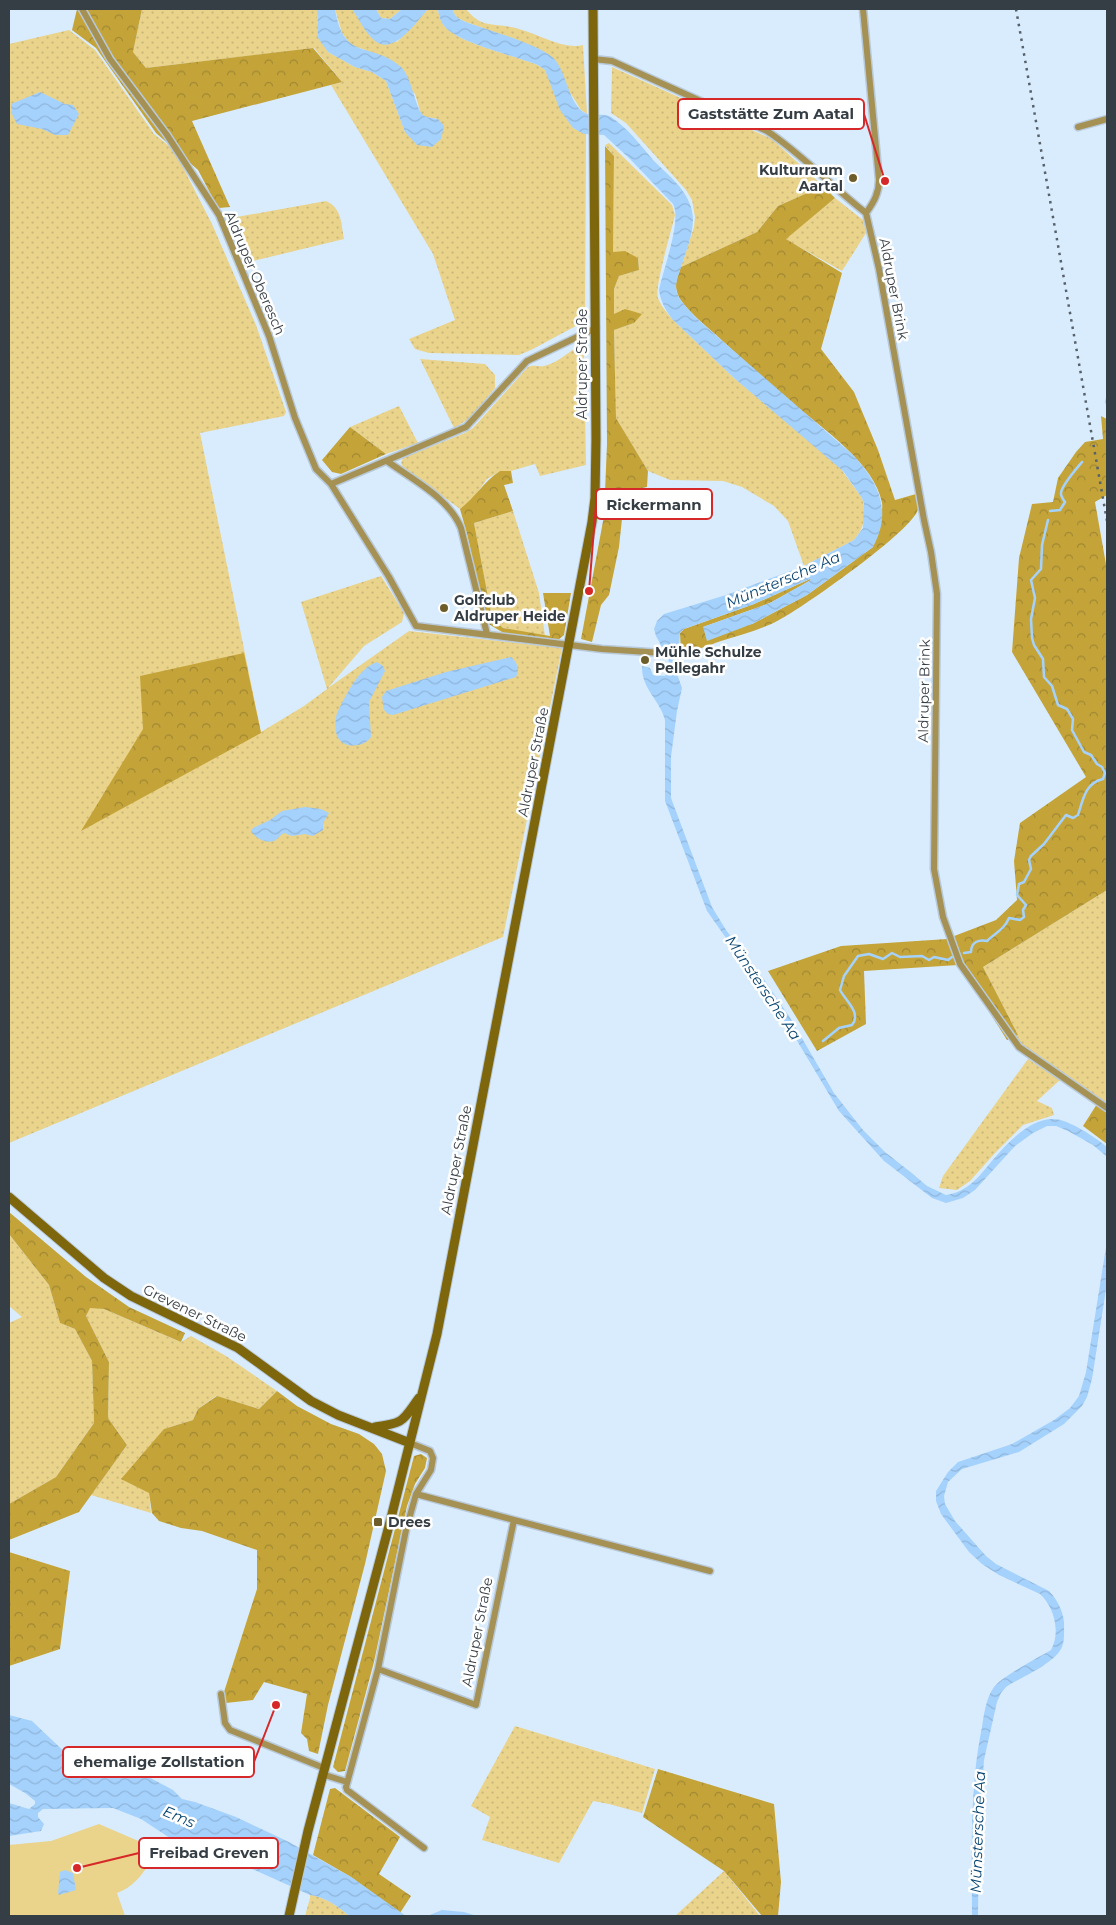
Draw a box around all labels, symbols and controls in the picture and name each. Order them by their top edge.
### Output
callout: Gaststätte Zum Aatal [678,99,864,129]
text: Gaststätte Zum Aatal [688,104,854,123]
place label: Kulturraum Aartal [759,161,843,195]
marker: Kulturraum Aartal [847,172,859,184]
street label: Aldruper Oberesch [221,208,289,338]
street label: Aldruper Brink [875,237,913,342]
street label: Aldruper Straße [573,309,591,419]
callout: Rickermann [596,489,712,519]
text: Rickermann [606,495,702,514]
water label: Münstersche Aa [723,547,843,612]
place label: Golfclub Aldruper Heide [453,591,566,625]
marker: Golfclub Aldruper Heide [438,602,450,614]
street label: Aldruper Brink [914,639,934,743]
place label: Mühle Schulze Pellegahr [655,643,762,677]
marker: Mühle Schulze Pellegahr [639,654,651,666]
street label: Aldruper Straße [514,706,552,818]
water label: Münstersche Aa [721,932,806,1044]
street label: Aldruper Straße [437,1104,475,1216]
street label: Grevener Straße [140,1280,250,1346]
place label: Drees [388,1513,431,1531]
marker: Drees [372,1516,384,1528]
street label: Aldruper Straße [458,1576,496,1688]
callout: ehemalige Zollstation [63,1747,254,1777]
text: ehemalige Zollstation [73,1752,245,1771]
water label: Münstersche Aa [966,1771,989,1893]
water label: Ems [160,1801,199,1832]
callout: Freibad Greven [139,1838,278,1868]
text: Freibad Greven [149,1843,269,1862]

